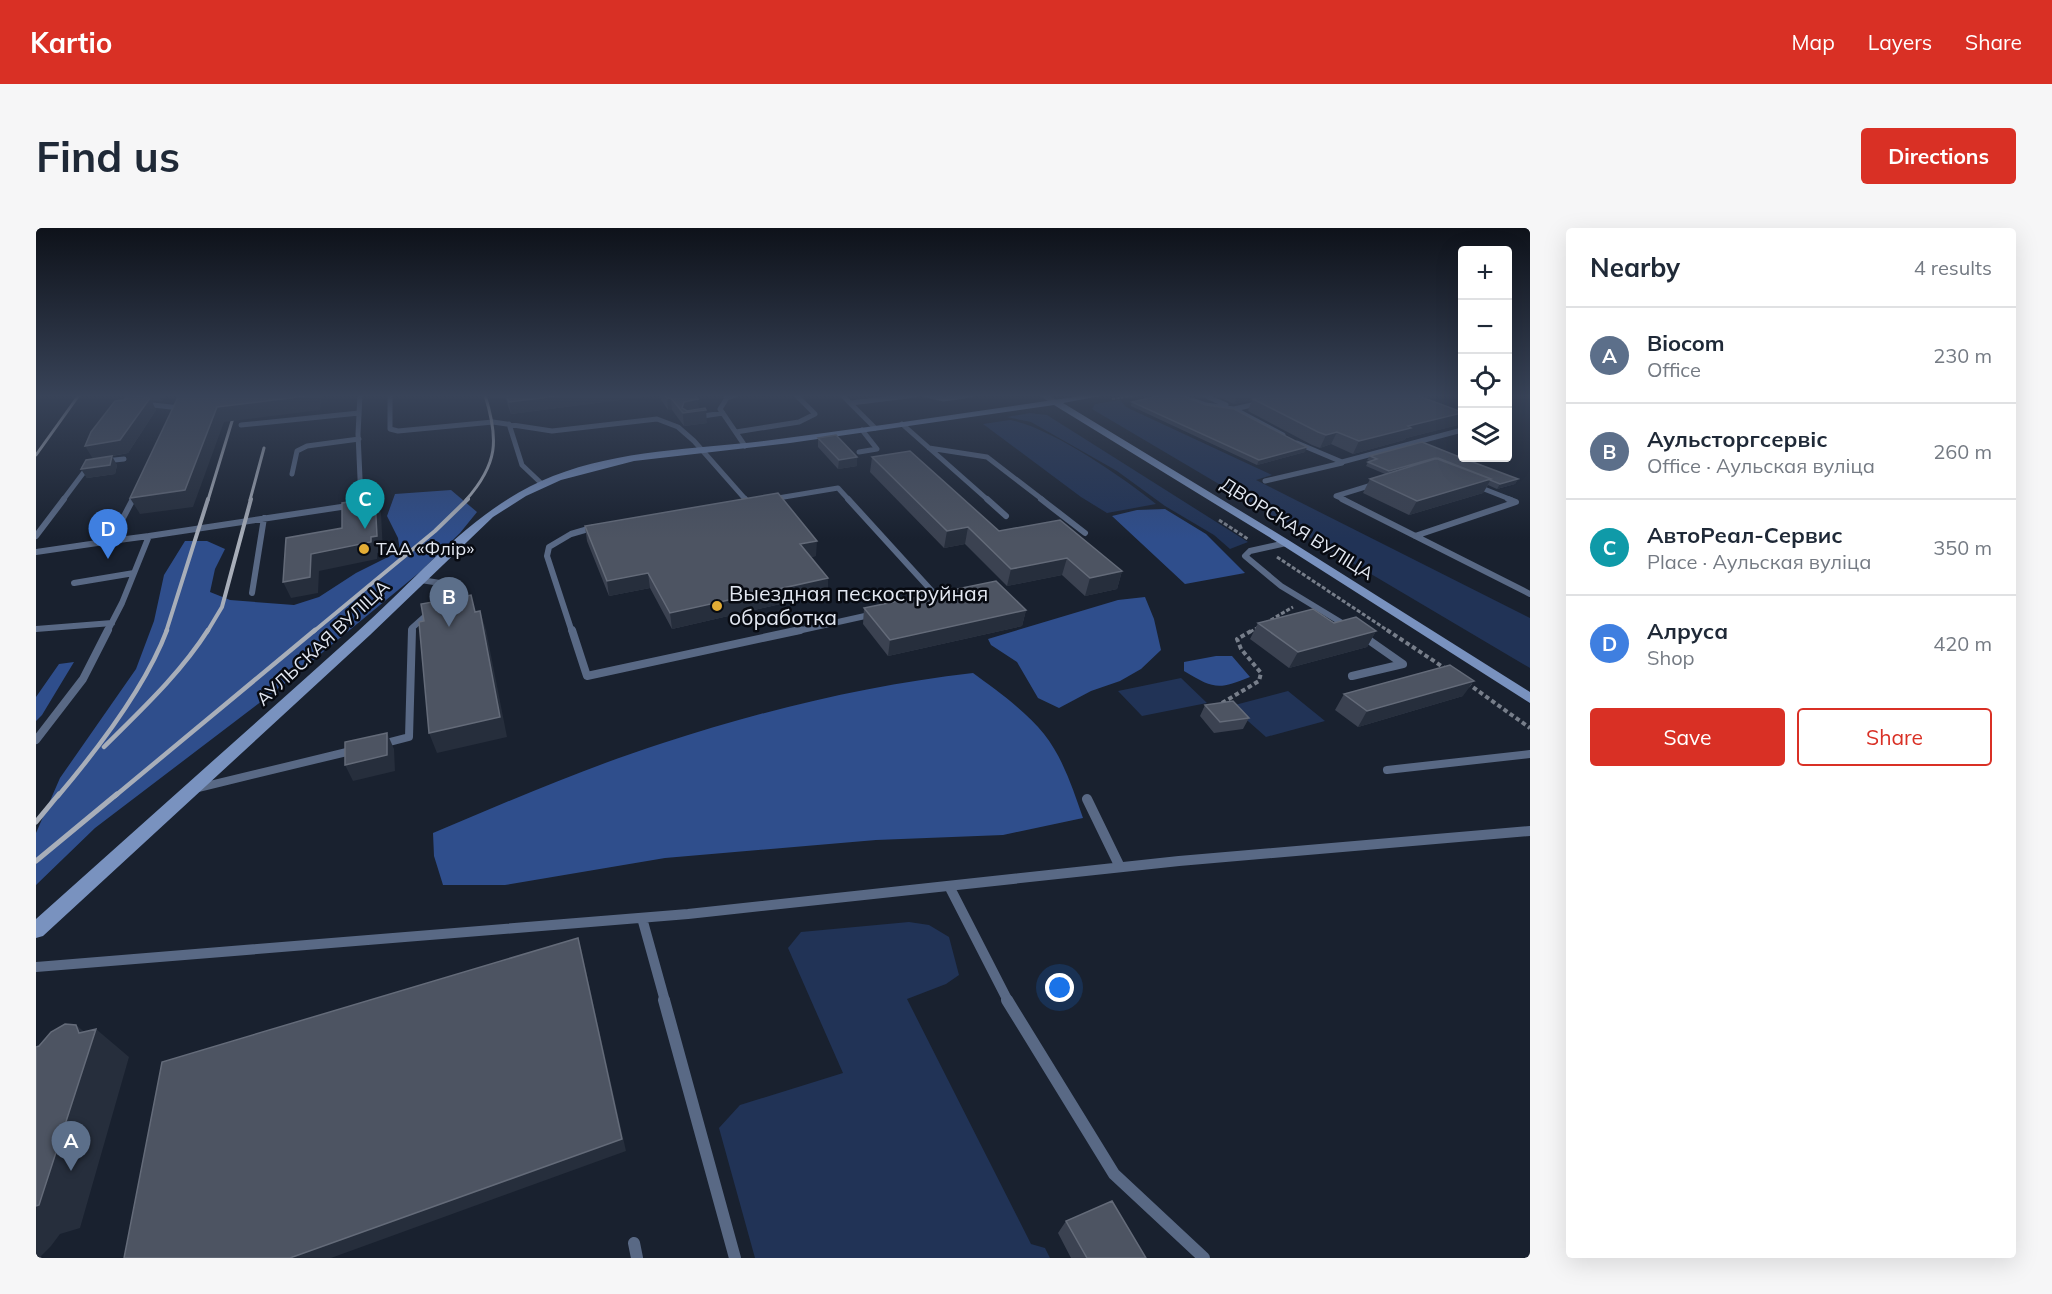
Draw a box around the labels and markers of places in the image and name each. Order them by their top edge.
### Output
pin: C [346,480,384,529]
pin: D [88,510,128,559]
place label: ТАА «Флір» [376,537,474,560]
marker: ТАА «Флір» [357,542,371,556]
pin: B [430,578,468,627]
place label: Выездная пескоструйная обработка [729,580,988,630]
marker: Выездная пескоструйная обработка [710,599,724,613]
pin: A [51,1122,90,1171]

